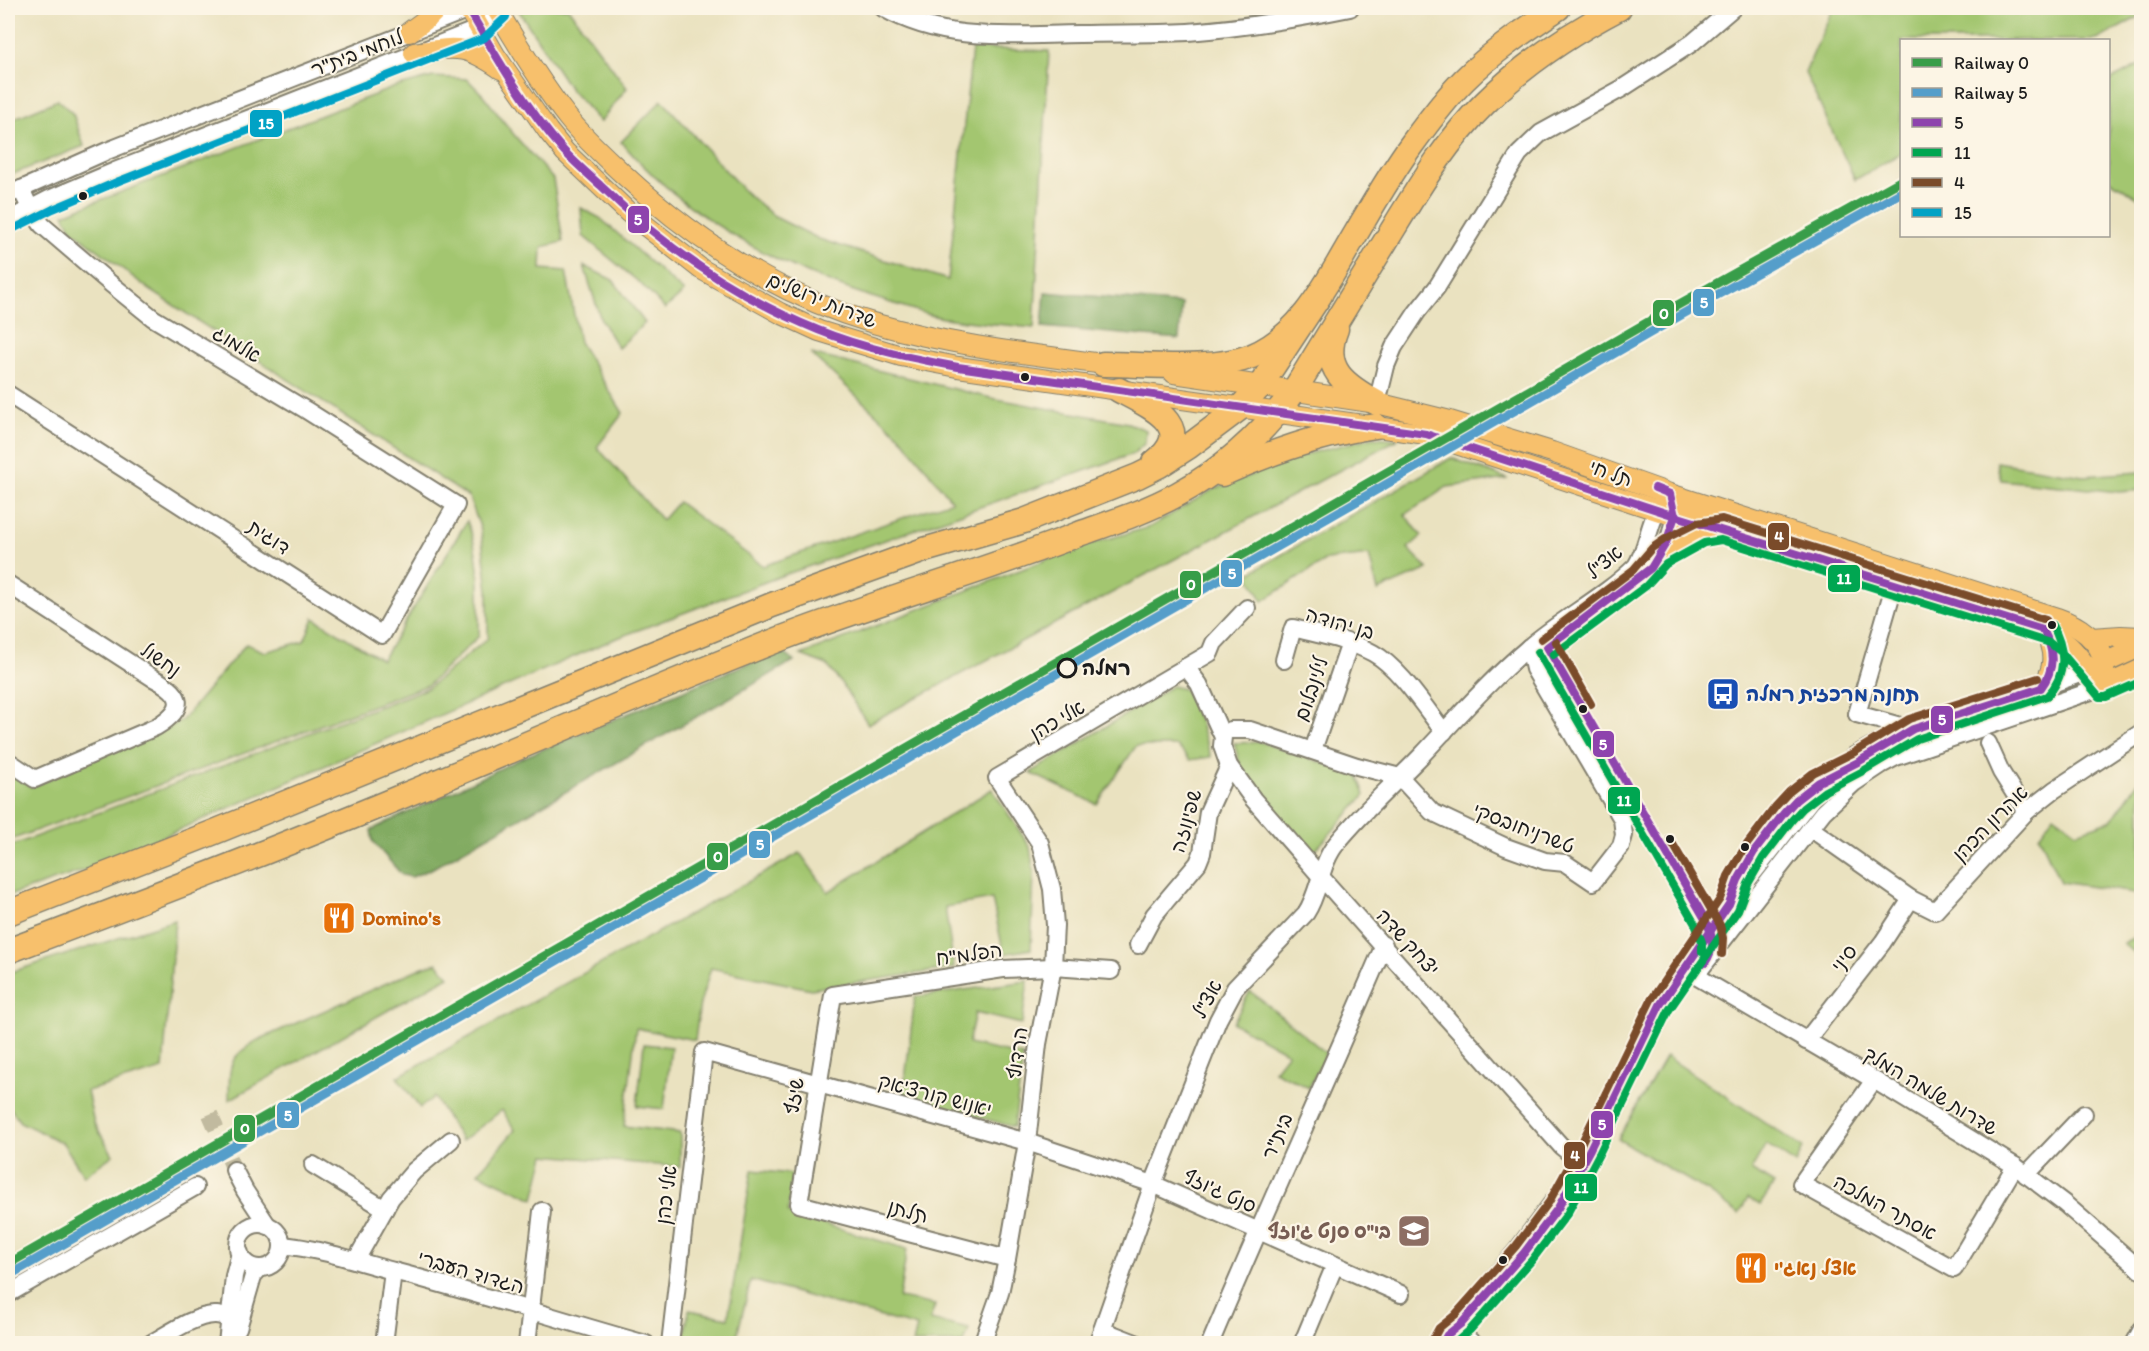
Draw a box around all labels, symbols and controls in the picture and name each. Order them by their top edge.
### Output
street label: לוחמי בית"ר [307,24,408,82]
legend [1900,39,2110,237]
text: Railway 0 [1954,52,2029,74]
text: Railway 5 [1954,82,2028,104]
line badge: 15 [249,109,283,138]
text: 5 [1954,112,1963,134]
text: 15 [258,114,275,133]
text: 11 [1954,142,1971,164]
text: 4 [1954,172,1965,194]
unlabelled marker [77,190,89,202]
text: 15 [1954,202,1972,224]
line badge: 5 [627,205,650,234]
text: 5 [634,210,643,229]
street label: שדרות ירושלים [764,267,880,333]
line badge: 5 [1692,288,1715,317]
text: 5 [1700,293,1709,312]
line badge: 0 [1652,299,1675,327]
text: 0 [1659,304,1669,323]
street label: אלמוג [208,320,266,368]
unlabelled marker [1019,371,1031,383]
street label: תל חי [1586,455,1636,491]
street label: דוגית [242,514,295,560]
line badge: 4 [1767,522,1790,551]
text: 4 [1774,527,1784,546]
street label: אצ"ל [1581,540,1627,584]
line badge: 5 [1220,559,1243,588]
text: 5 [1228,564,1237,583]
line badge: 11 [1827,564,1861,593]
text: 11 [1837,569,1852,588]
line badge: 0 [1179,570,1202,599]
text: 0 [1186,575,1196,594]
street label: בן יהודה [1303,602,1377,644]
unlabelled marker [2046,619,2058,631]
street label: נחשול [136,638,186,682]
street label: לילינבלום [1289,653,1333,724]
place label: רמלה [1082,656,1131,680]
marker: רמלה [1057,658,1077,678]
bus stop icon: תחנה מרכזית רמלה [1705,676,1741,712]
place label: תחנה מרכזית רמלה [1746,682,1920,706]
street label: אלי כהן [1025,695,1089,745]
unlabelled marker [1577,703,1589,715]
line badge: 5 [1930,705,1954,734]
text: 5 [1938,710,1947,729]
line badge: 5 [1592,730,1615,758]
text: 5 [1599,735,1608,754]
street label: אהרון הכהן [1947,780,2034,867]
street label: שפינוזה [1166,786,1206,856]
line badge: 11 [1607,786,1641,815]
text: 11 [1617,791,1632,810]
street label: טשרניחובסקי [1470,798,1578,858]
line badge: 5 [748,830,771,859]
unlabelled marker [1664,833,1676,845]
text: 5 [756,835,765,854]
unlabelled marker [1739,841,1751,853]
line badge: 0 [706,842,729,871]
text: 0 [713,847,723,866]
restaurant icon: Domino's [321,900,357,936]
street label: יצחק שדה [1372,903,1444,981]
place label: Domino's [362,906,441,930]
street label: הפלמ"ח [934,937,1004,971]
street label: סיני [1826,939,1862,977]
street label: אצ"ל [1187,976,1227,1022]
street label: הרדוף [1001,1025,1033,1081]
street label: שדרות שלמה המלך [1859,1042,2002,1141]
street label: יאנוש קורצ'אק [875,1068,994,1123]
street label: שיזף [779,1075,809,1116]
line badge: 5 [276,1101,300,1129]
text: 5 [284,1106,293,1125]
street label: בית"ר [1256,1109,1298,1163]
line badge: 5 [1590,1110,1614,1139]
line badge: 0 [233,1114,256,1143]
text: 5 [1598,1115,1607,1134]
text: 0 [240,1119,250,1138]
line badge: 4 [1563,1141,1586,1170]
text: 4 [1570,1146,1580,1165]
street label: אלי כהן [650,1164,682,1226]
street label: סנט ג'וזף [1180,1164,1260,1218]
street label: אסתר המלכה [1829,1169,1941,1245]
line badge: 11 [1564,1173,1598,1202]
text: 11 [1574,1178,1589,1197]
street label: תלתן [885,1194,931,1228]
school or university icon: בי"ס סנט ג'וזף [1396,1213,1432,1249]
place label: בי"ס סנט ג'וזף [1268,1219,1391,1243]
street label: הגדוד העברי [415,1245,527,1299]
restaurant icon: אצל נאג'י [1733,1250,1769,1286]
unlabelled marker [1497,1254,1509,1266]
place label: אצל נאג'י [1774,1256,1857,1280]

